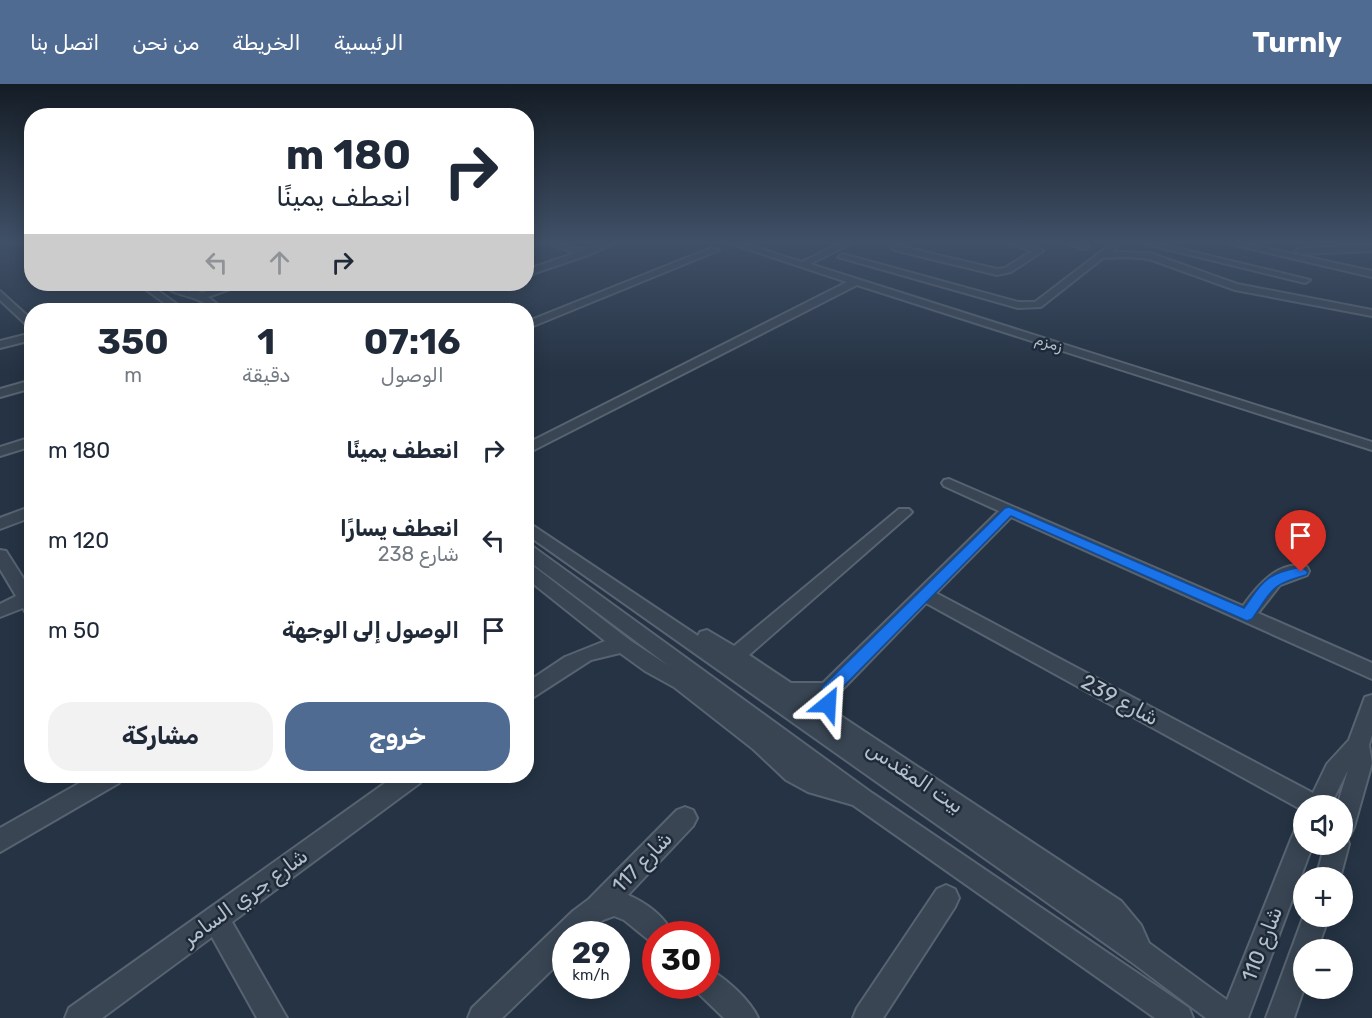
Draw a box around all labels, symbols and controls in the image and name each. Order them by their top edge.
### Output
text: Turnly [1252,26,1342,59]
text: اتصل بنا [30,30,99,55]
text: من نحن [132,30,199,55]
text: الخريطة [232,30,301,55]
text: الرئيسية [334,30,404,55]
text: 180 m [286,130,411,180]
icon: right [432,132,510,210]
text: انعطف يمينًا [276,181,411,213]
icon: left [200,246,233,279]
icon: ahead [263,246,296,279]
icon: right [326,246,359,279]
text: 350 [97,320,169,363]
text: 1 [257,320,275,363]
text: 07:16 [364,320,461,363]
street label: زمزم [1033,330,1065,357]
text: m [124,363,142,387]
text: دقيقة [242,363,290,387]
text: الوصول [381,363,444,387]
icon: right [477,434,510,467]
text: 180 m [48,437,110,464]
text: انعطف يمينًا [346,437,459,464]
pin [1275,510,1326,572]
text: انعطف يسارًا [340,515,459,542]
icon: arrive [1284,519,1317,552]
icon: left [477,524,510,557]
text: 120 m [48,527,109,554]
text: شارع 238 [378,542,459,566]
icon: arrive [477,614,510,647]
text: 50 m [48,617,100,644]
text: الوصول إلى الوجهة [282,617,459,644]
street label: شارع 239 [1076,669,1163,732]
position arrow [796,672,860,736]
button: مشاركة [48,702,273,771]
button: خروج [285,702,510,771]
street label: بيت المقدس [862,735,969,818]
map controls [1293,795,1353,999]
button: sound [1293,795,1353,855]
street label: شارع 117 [606,826,678,899]
street label: شارع جري السامر [175,843,314,953]
button: + [1293,867,1353,927]
street label: شارع 110 [1236,903,1289,986]
speed limit sign: 30 [642,921,720,999]
text: 29 [572,935,610,971]
button: − [1293,939,1353,999]
text: km/h [572,966,610,984]

